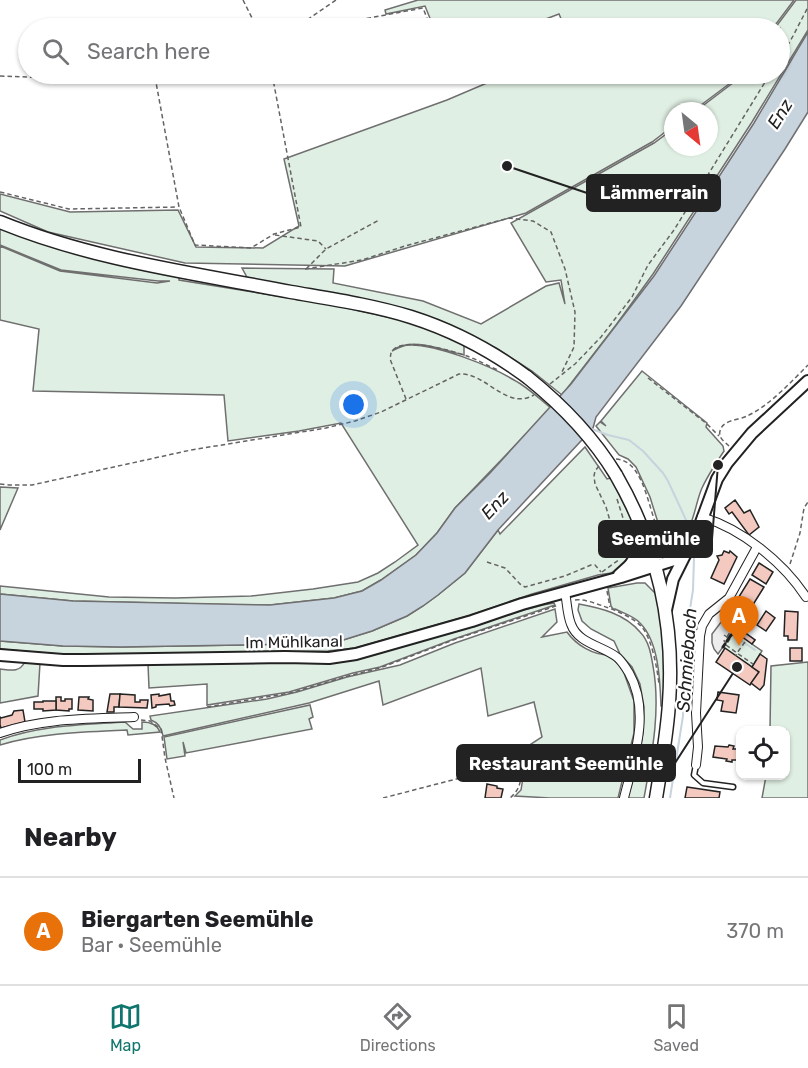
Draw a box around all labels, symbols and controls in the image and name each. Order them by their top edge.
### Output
search box [18,18,790,84]
icon: search [39,35,72,68]
text: Search here [87,38,210,65]
water label: Enz [762,95,798,133]
north arrow [664,102,718,156]
callout: Lämmerrain [587,175,720,211]
text: Lämmerrain [600,182,708,204]
your location [339,390,368,419]
water label: Enz [476,486,514,524]
callout: Seemühle [599,521,712,557]
text: Seemühle [612,528,701,550]
pin: A [720,596,758,646]
water label: Schmiebach [672,607,702,713]
street label: Im Mühlkanal [245,632,343,652]
map controls [736,726,790,780]
button: locate [736,726,790,780]
callout: Restaurant Seemühle [457,745,675,781]
text: Restaurant Seemühle [469,753,664,775]
scale bar [18,756,141,784]
text: 100 m [27,760,72,779]
text: Nearby [24,822,117,853]
text: Biergarten Seemühle [81,906,313,933]
text: A [36,919,51,943]
text: 370 m [726,919,784,943]
text: Bar · Seemühle [81,933,222,957]
tab: Map [109,1000,142,1055]
tab: Directions [360,1000,436,1055]
tab: Saved [653,1000,699,1055]

